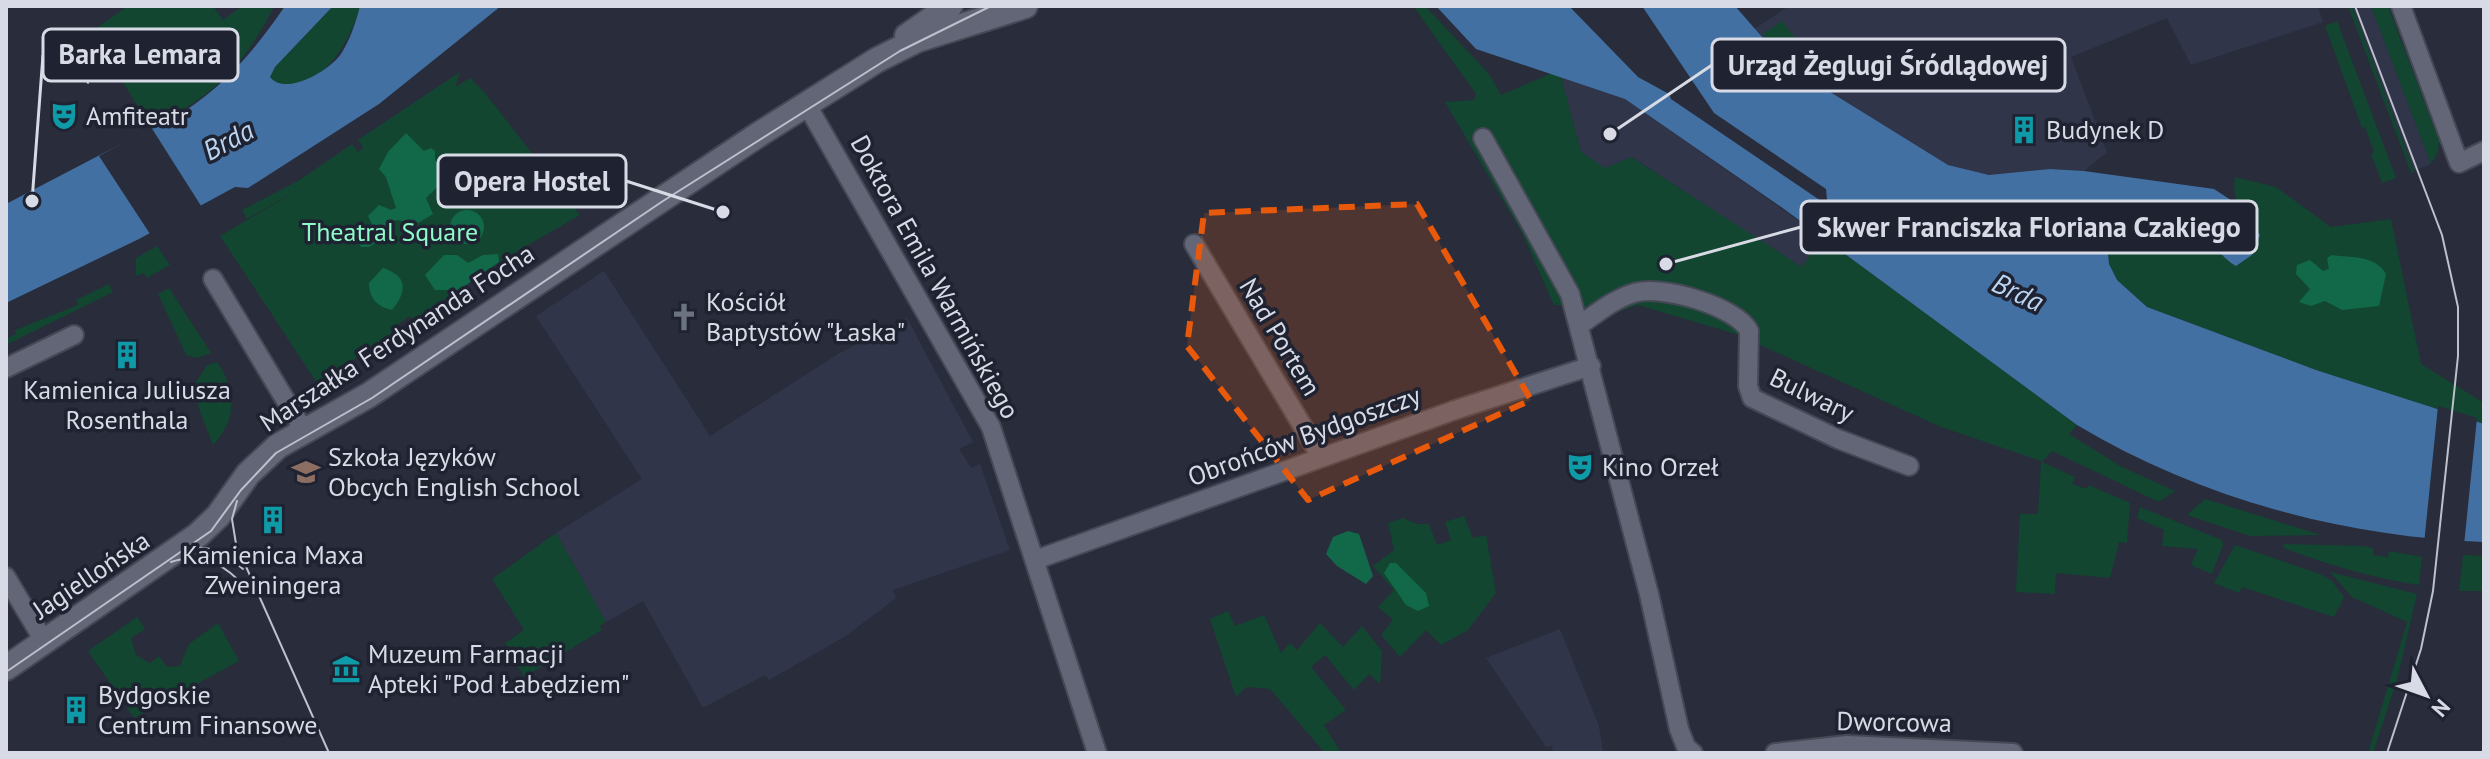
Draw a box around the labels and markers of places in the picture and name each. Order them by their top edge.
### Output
callout: Barka Lemara [43,29,238,81]
callout: Urząd Żeglugi Śródlądowej [1712,39,2065,91]
place label: Amfiteatr [86,99,189,132]
theatre icon: Amfiteatr [49,101,79,131]
place label: Budynek D [2046,113,2164,146]
building icon: Budynek D [2009,115,2039,145]
callout: Opera Hostel [438,155,626,207]
callout: Skwer Franciszka Floriana Czakiego [1801,201,2257,253]
place label: Kościół Baptystów "Łaska" [706,285,905,348]
church icon: Kościół Baptystów "Łaska" [669,302,699,332]
building icon: Kamienica Juliusza Rosenthala [112,340,142,370]
place label: Kamienica Juliusza Rosenthala [23,373,231,436]
place label: Szkoła Języków Obcych English School [328,440,580,503]
place label: Kino Orzeł [1602,450,1719,483]
theatre icon: Kino Orzeł [1565,452,1595,482]
school or university icon: Szkoła Języków Obcych English School [291,457,321,487]
building icon: Kamienica Maxa Zweiningera [258,505,288,535]
place label: Kamienica Maxa Zweiningera [182,538,364,601]
place label: Muzeum Farmacji Apteki "Pod Łabędziem" [368,637,629,700]
museum icon: Muzeum Farmacji Apteki "Pod Łabędziem" [331,654,361,684]
place label: Bydgoskie Centrum Finansowe [98,678,317,741]
building icon: Bydgoskie Centrum Finansowe [61,695,91,725]

